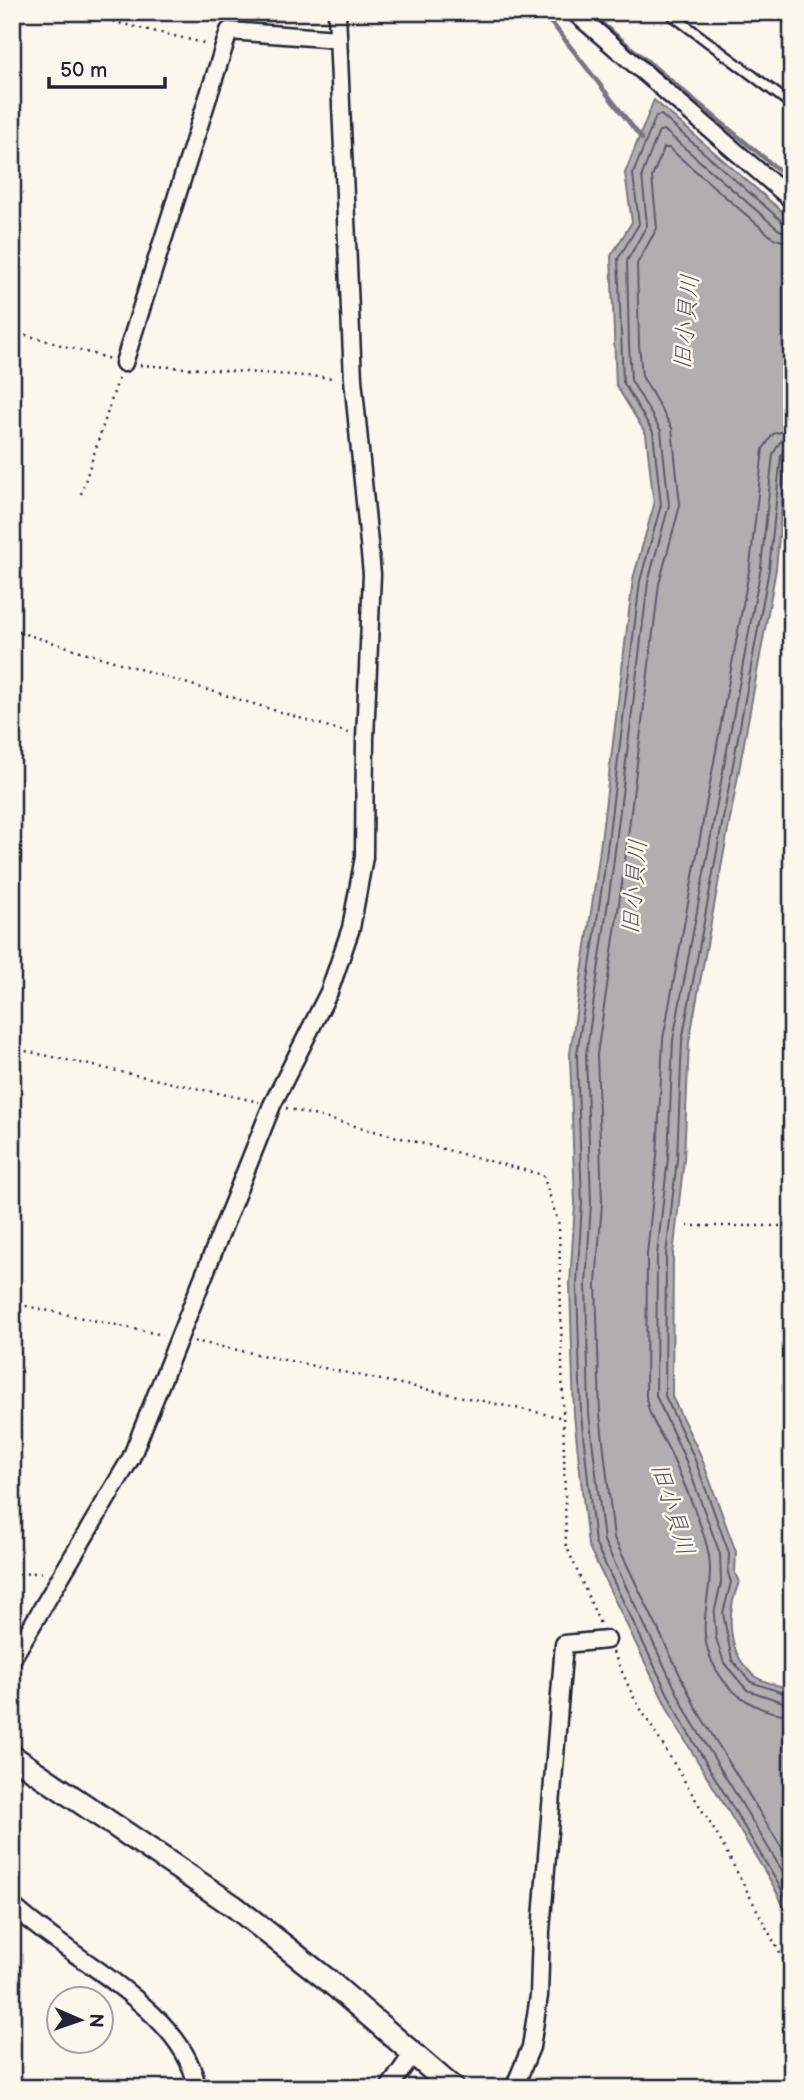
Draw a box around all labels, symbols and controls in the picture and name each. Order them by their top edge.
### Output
scale bar [49,46,164,90]
text: 50 m [60,58,107,83]
water label: 旧小貝川 [668,273,705,371]
water label: 旧小貝川 [616,838,653,936]
water label: 旧小貝川 [645,1459,700,1559]
north arrow [46,1984,116,2054]
text: N [84,2013,107,2028]

